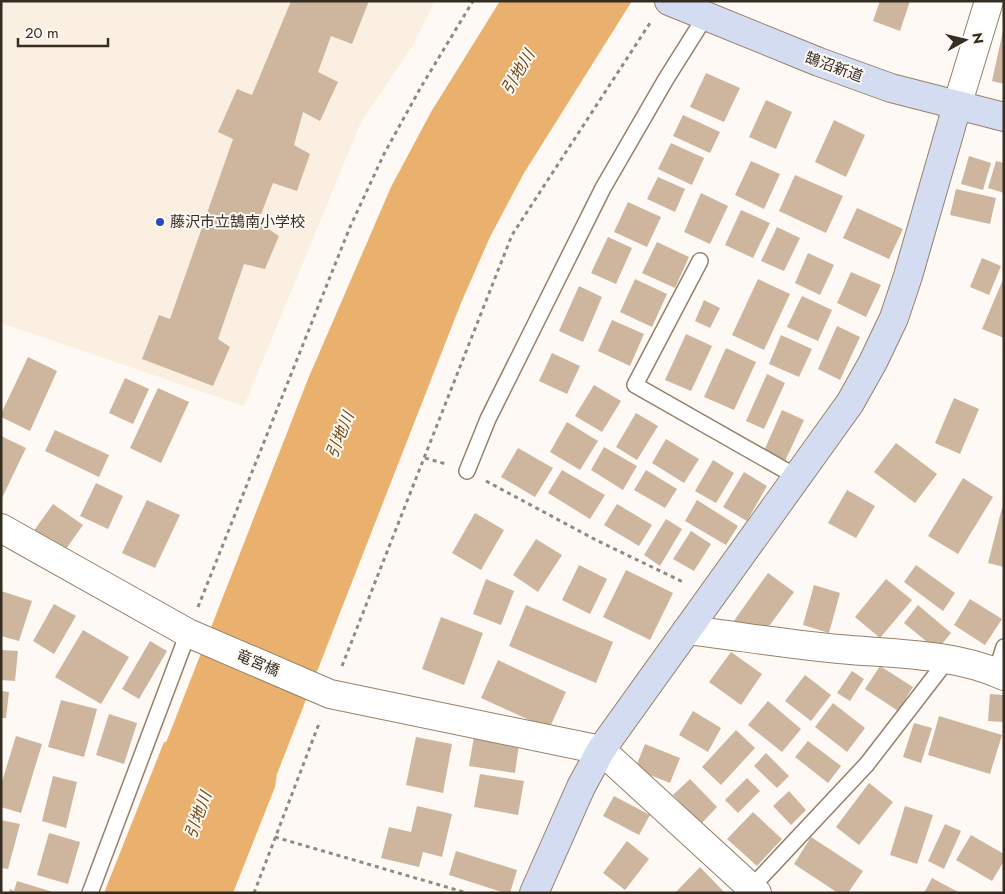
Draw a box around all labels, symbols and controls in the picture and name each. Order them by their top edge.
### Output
scale bar [18,15,108,47]
north arrow [940,15,990,65]
text: 20 m [25,22,59,44]
text: N [967,31,989,45]
water label: 引地川 [496,44,541,99]
street label: 鵠沼新道 [802,46,866,88]
place label: 藤沢市立鵠南小学校 [170,211,305,233]
marker: 藤沢市立鵠南小学校 [154,216,166,228]
water label: 引地川 [320,407,360,462]
street label: 竜宮橋 [233,644,283,682]
water label: 引地川 [179,787,218,841]

